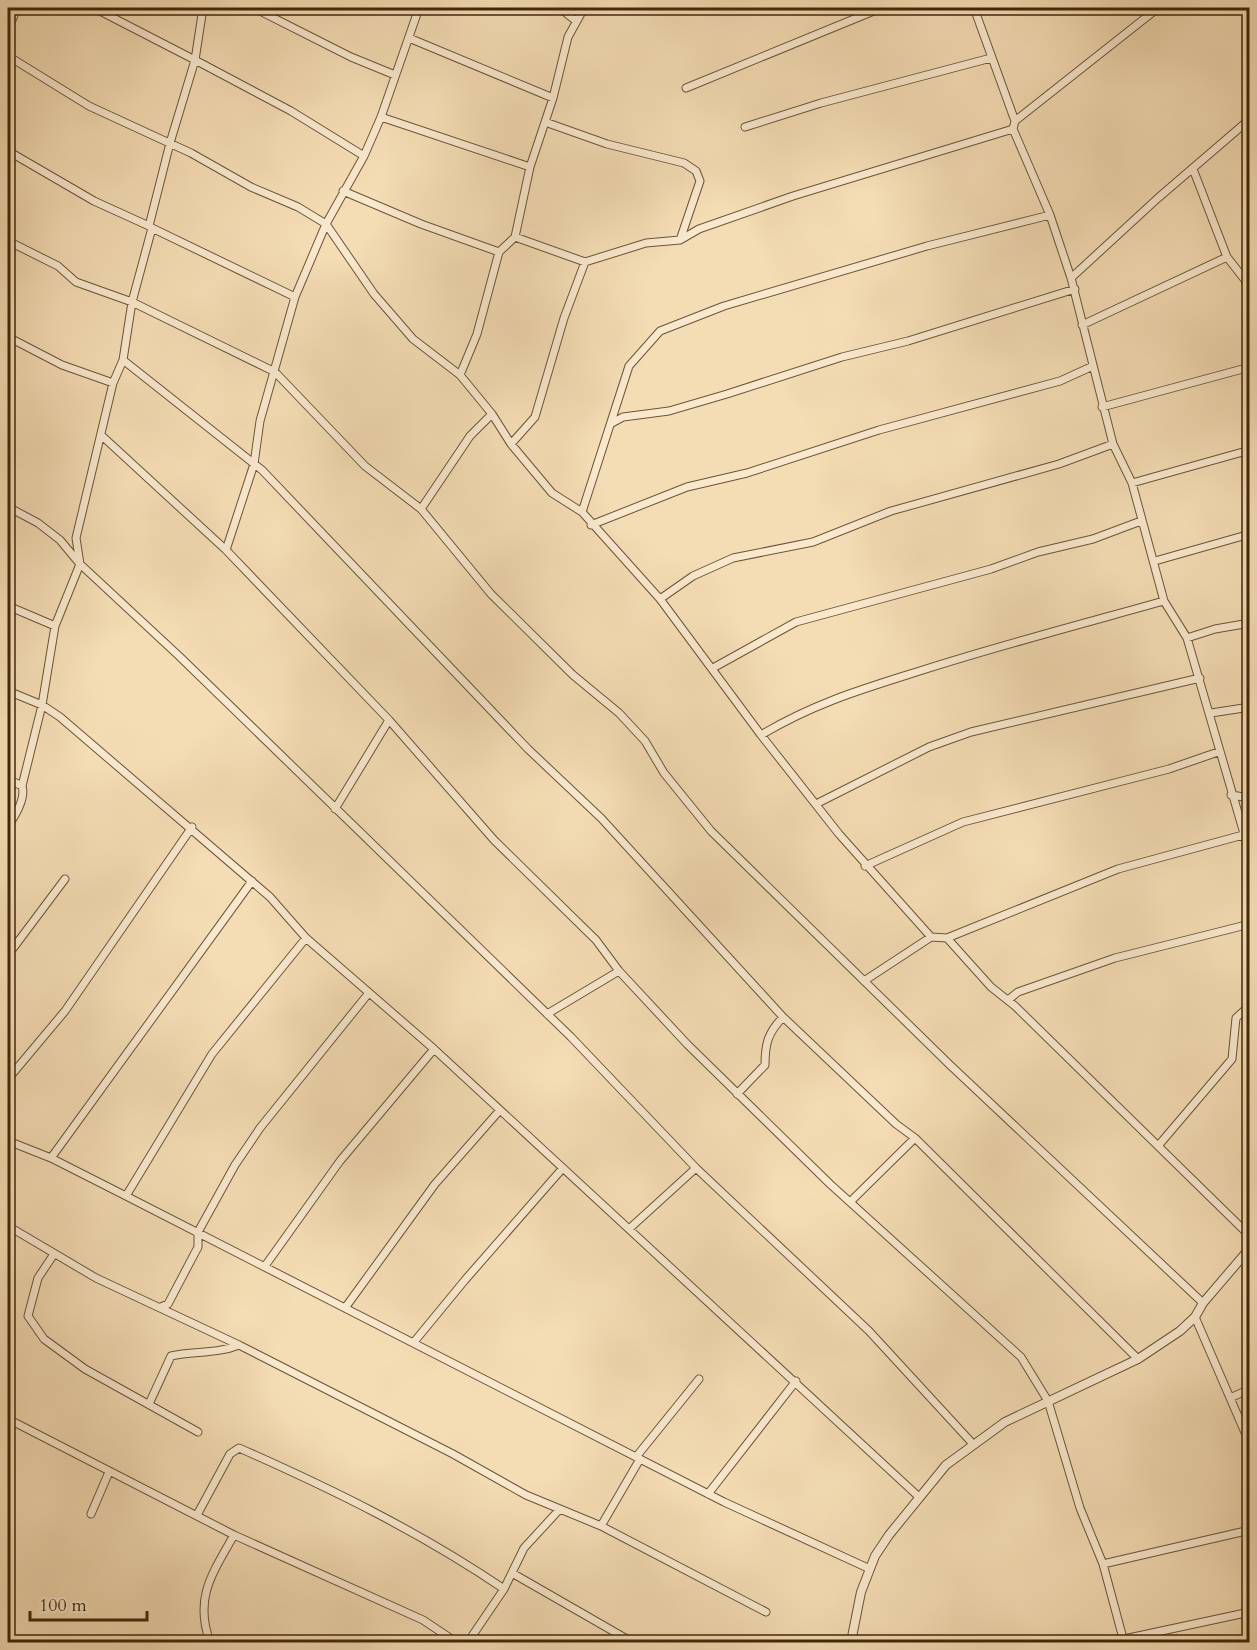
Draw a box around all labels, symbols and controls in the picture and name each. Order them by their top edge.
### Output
scale bar [30,1584,147,1622]
text: 100 m [39,1593,87,1618]

